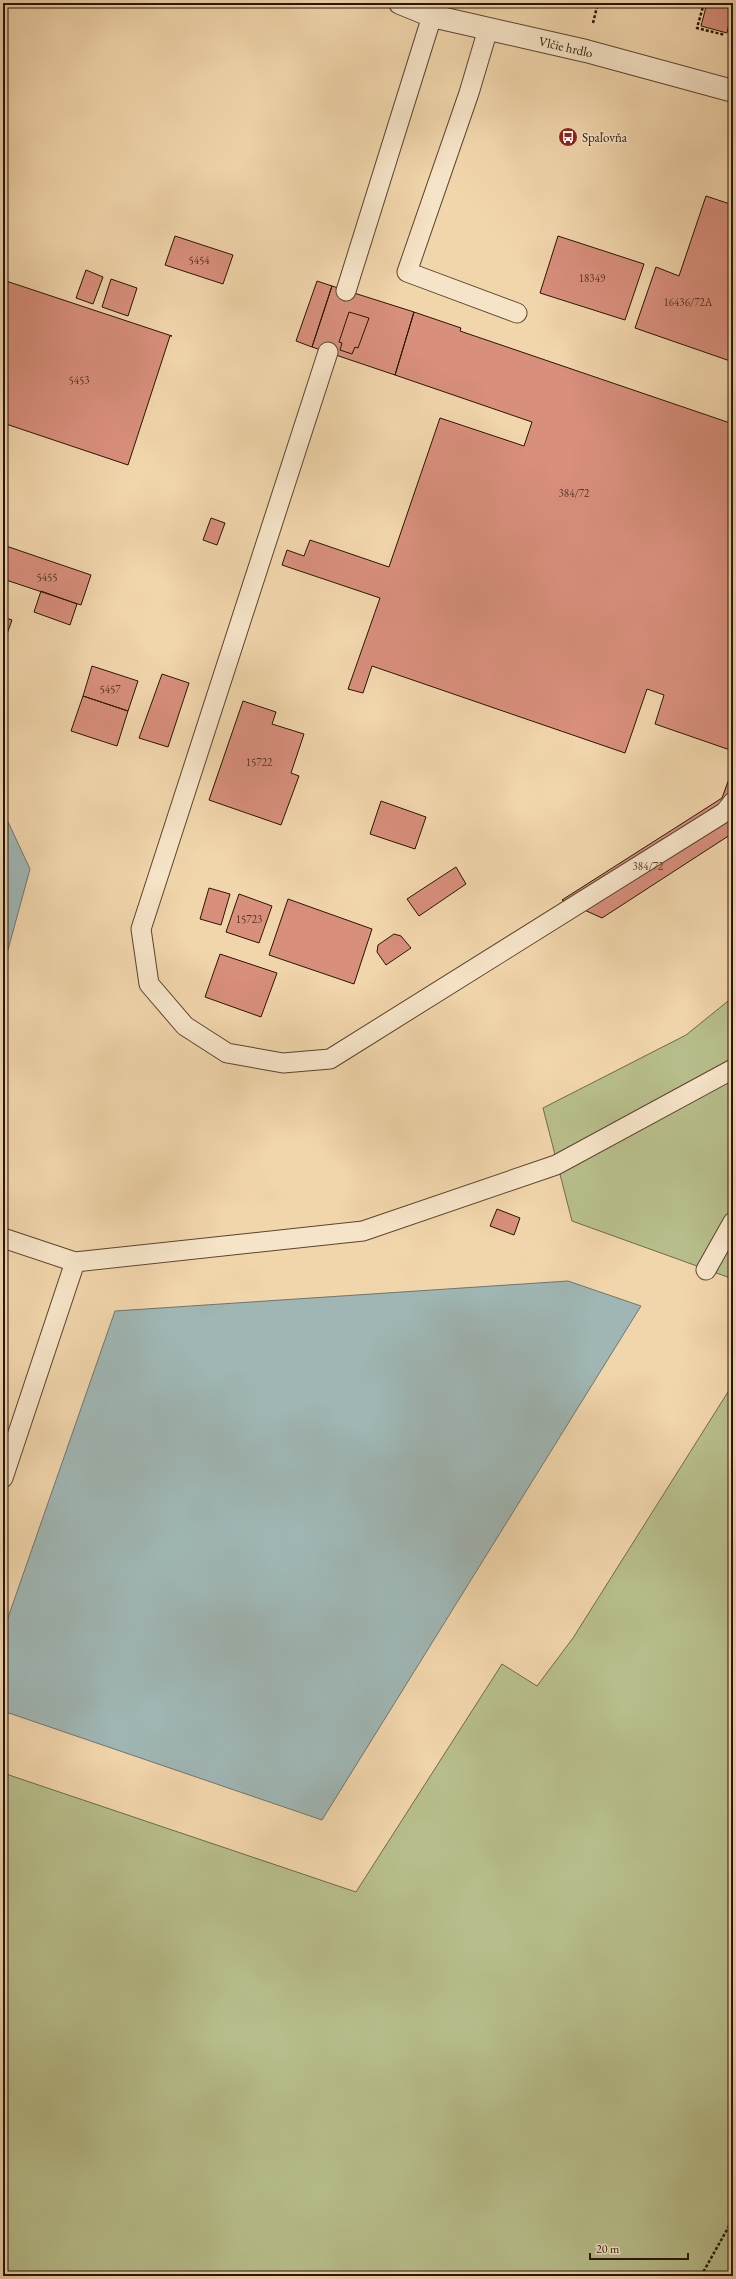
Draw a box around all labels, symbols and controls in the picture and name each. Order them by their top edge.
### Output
street label: Vlčie hrdlo [537,33,595,62]
bus stop icon: Spaľovňa [557,126,579,148]
place label: Spaľovňa [582,129,628,146]
house number: 5454 [188,253,210,267]
house number: 18349 [579,271,606,285]
house number: 16436/72A [664,295,713,309]
house number: 5453 [68,373,90,387]
house number: 384/72 [559,486,590,500]
house number: 5455 [36,570,58,584]
house number: 5457 [99,682,121,696]
house number: 15722 [246,755,273,769]
house number: 384/72 [633,859,664,873]
house number: 15723 [236,912,262,926]
scale bar [590,2235,688,2261]
text: 20 m [596,2241,620,2257]

